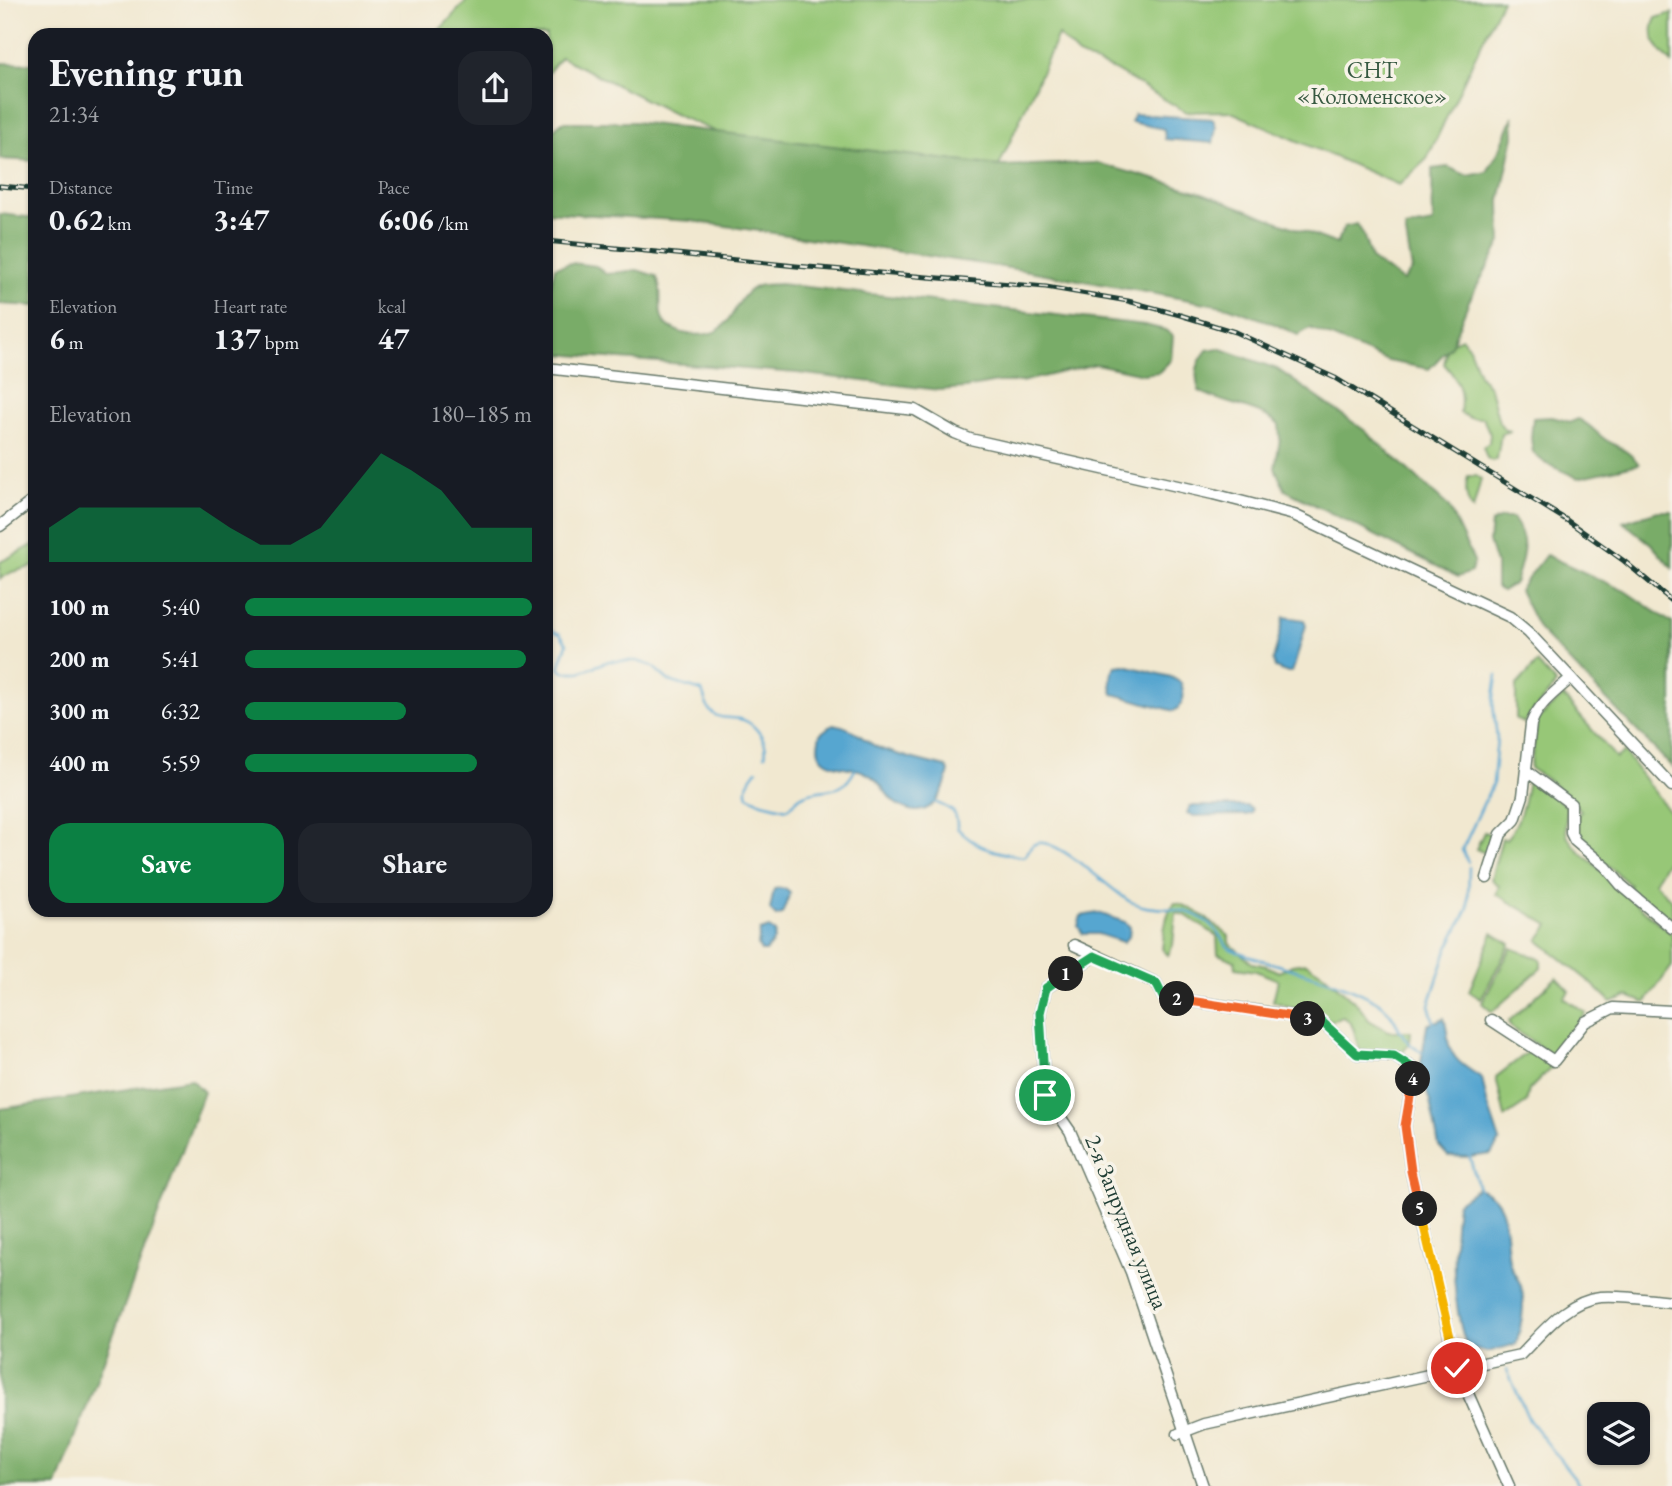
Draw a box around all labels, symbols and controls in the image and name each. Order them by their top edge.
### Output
text: Evening run [49,48,244,97]
button: share [458,51,532,125]
park label: СНТ «Коломенское» [1297,55,1447,111]
text: 21:34 [49,99,99,129]
text: Distance [49,175,112,200]
text: Time [213,175,253,200]
text: Pace [378,175,410,200]
text: 0.62 [49,200,104,239]
text: 3:47 [213,200,269,239]
text: 6:06 [378,200,434,239]
text: km [104,211,132,236]
text: /km [434,211,469,236]
text: Elevation [49,294,117,319]
text: Heart rate [213,294,287,319]
text: kcal [378,294,406,319]
text: 6 [49,319,65,358]
text: 137 [213,319,261,358]
text: 47 [378,319,409,358]
text: m [65,330,83,355]
text: bpm [261,330,299,355]
text: Elevation [49,399,132,429]
text: 180–185 m [431,399,532,429]
text: 100 m [49,592,110,622]
text: 5:40 [161,592,200,622]
text: 200 m [49,644,110,674]
text: 5:41 [161,644,200,674]
text: 300 m [49,696,110,726]
text: 6:32 [161,696,200,726]
text: 400 m [49,748,110,778]
text: 5:59 [161,748,200,778]
button: Save [49,823,284,903]
button: Share [298,823,532,903]
pin: 1 [1048,956,1084,992]
text: 1 [1060,961,1071,986]
pin: 2 [1160,982,1194,1016]
text: 2 [1171,986,1182,1011]
pin: 3 [1290,1002,1326,1036]
text: 3 [1302,1006,1313,1031]
pin: 4 [1396,1062,1430,1096]
pin [1015,1065,1075,1125]
text: 4 [1407,1066,1418,1091]
icon: arrive [1026,1076,1064,1114]
street label: 2-я Запрудная улица [1078,1130,1176,1314]
pin: 5 [1402,1192,1438,1226]
text: 5 [1414,1196,1425,1221]
pin [1427,1338,1487,1398]
icon: check [1438,1349,1476,1387]
map controls [1587,1402,1650,1465]
button: layers [1587,1402,1650,1465]

